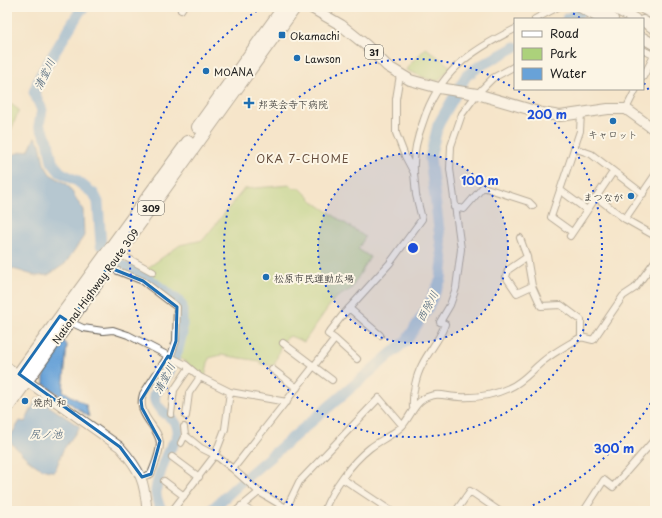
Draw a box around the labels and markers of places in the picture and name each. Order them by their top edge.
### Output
place label: Okamachi [290,28,340,43]
marker: Okamachi [277,30,287,40]
place label: Lawson [305,51,341,66]
marker: Lawson [292,53,302,63]
place label: MOANA [214,64,254,79]
marker: MOANA [201,66,211,76]
place label: 邦英会寺下病院 [258,96,328,111]
marker: 邦英会寺下病院 [243,97,255,109]
marker: キャロット [608,116,618,126]
place label: キャロット [588,126,638,141]
place label: まつなが [583,189,623,204]
marker: まつなが [626,191,636,201]
centre of rings [406,241,420,255]
place label: 松原市民運動広場 [274,270,354,285]
marker: 松原市民運動広場 [261,272,271,282]
place label: 焼肉 和 [33,394,66,409]
marker: 焼肉 和 [20,396,30,406]

